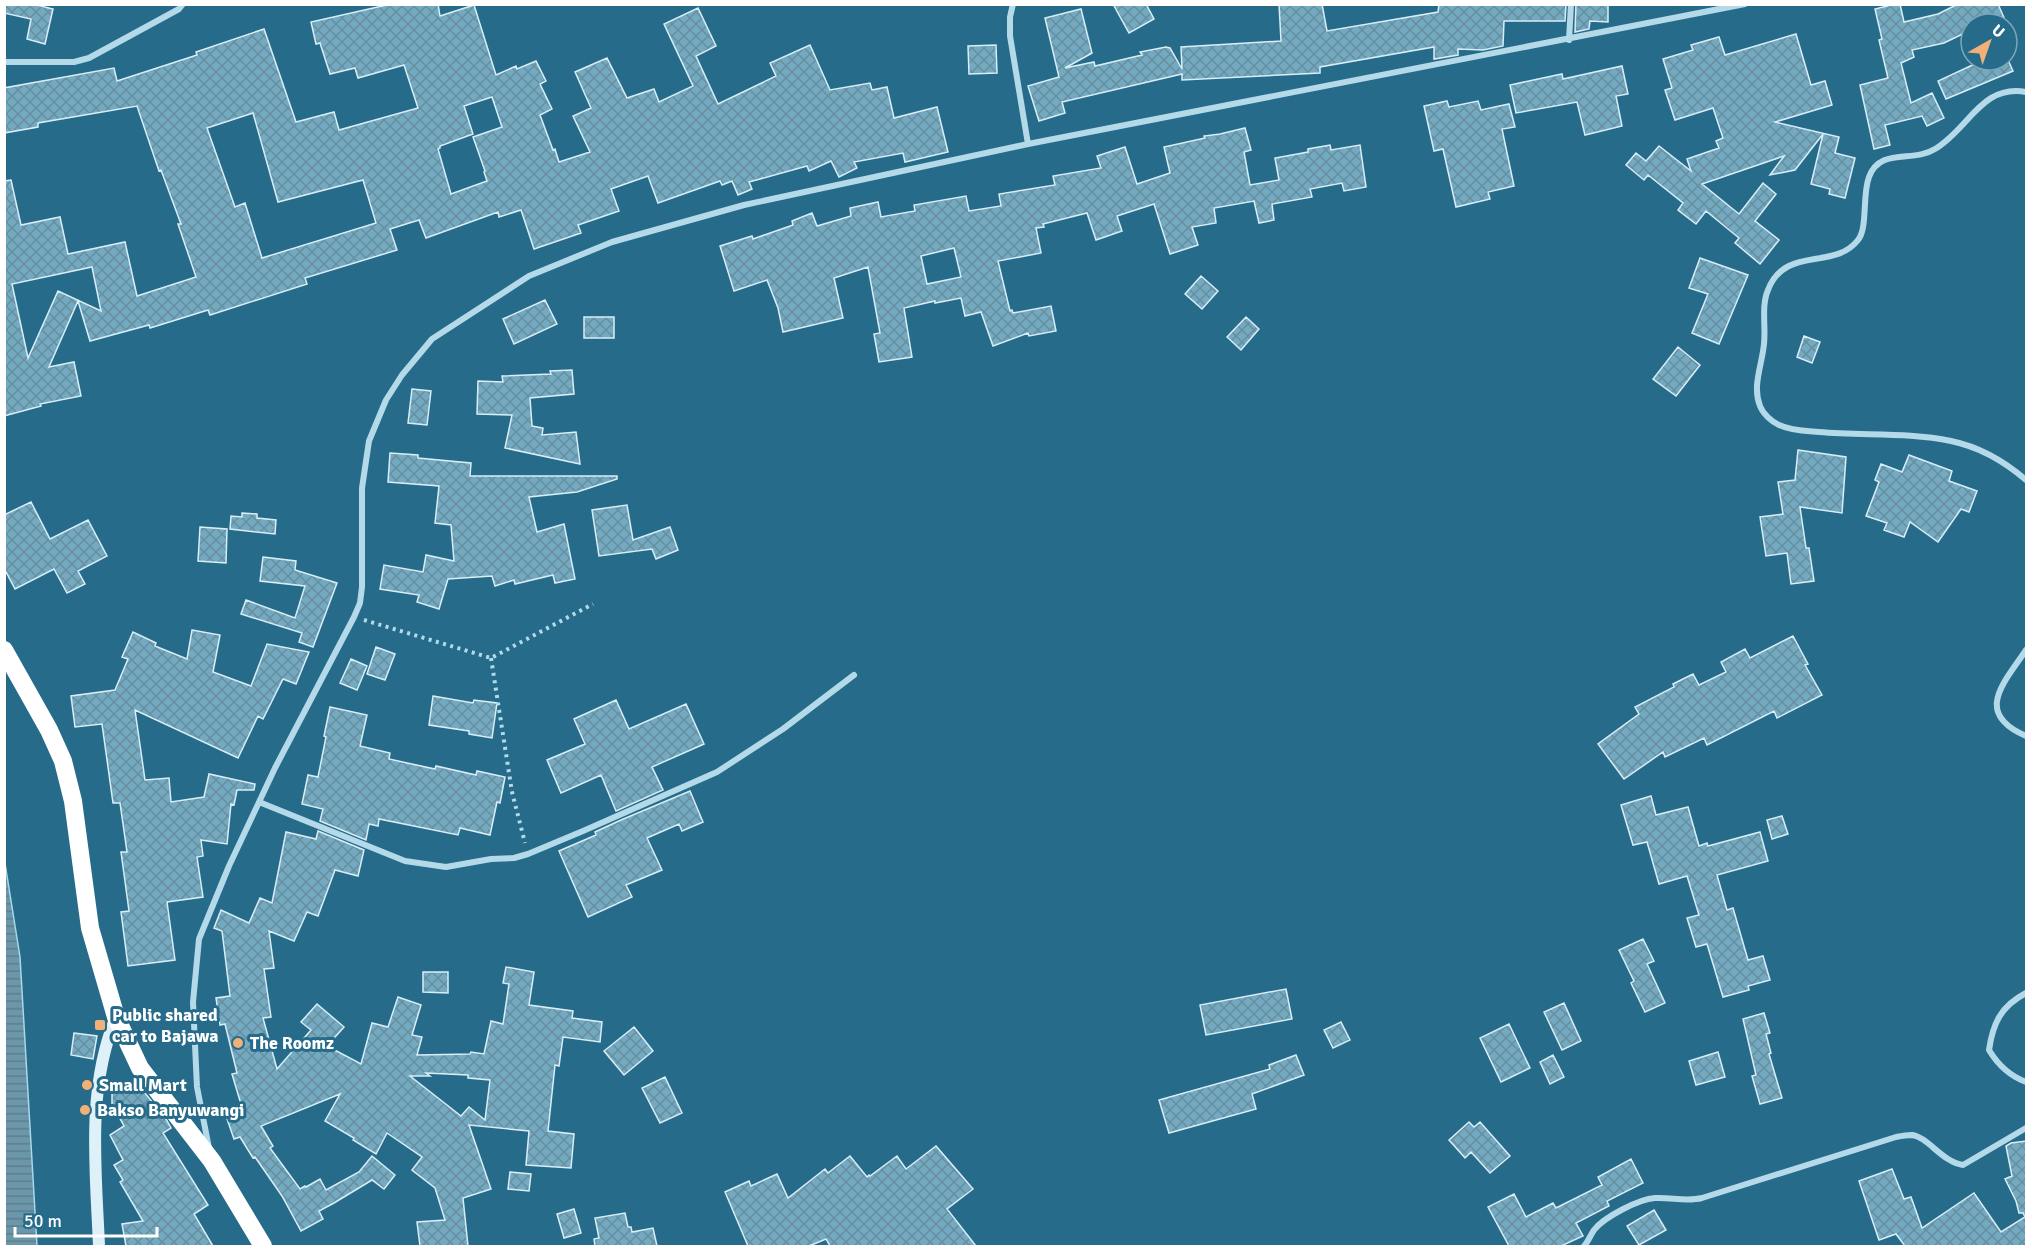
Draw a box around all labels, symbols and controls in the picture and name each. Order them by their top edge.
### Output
north arrow [1959,12,2019,72]
text: U [1987,20,2009,42]
place label: Public shared car to Bajawa [112,1004,219,1047]
marker: Public shared car to Bajawa [93,1018,107,1032]
place label: The Roomz [250,1032,334,1054]
marker: The Roomz [231,1036,245,1050]
place label: Small Mart [99,1074,187,1096]
marker: Small Mart [80,1078,94,1092]
place label: Bakso Banyuwangi [97,1099,244,1121]
marker: Bakso Banyuwangi [78,1103,92,1117]
scale bar [15,1200,158,1238]
text: 50 m [24,1210,62,1232]

